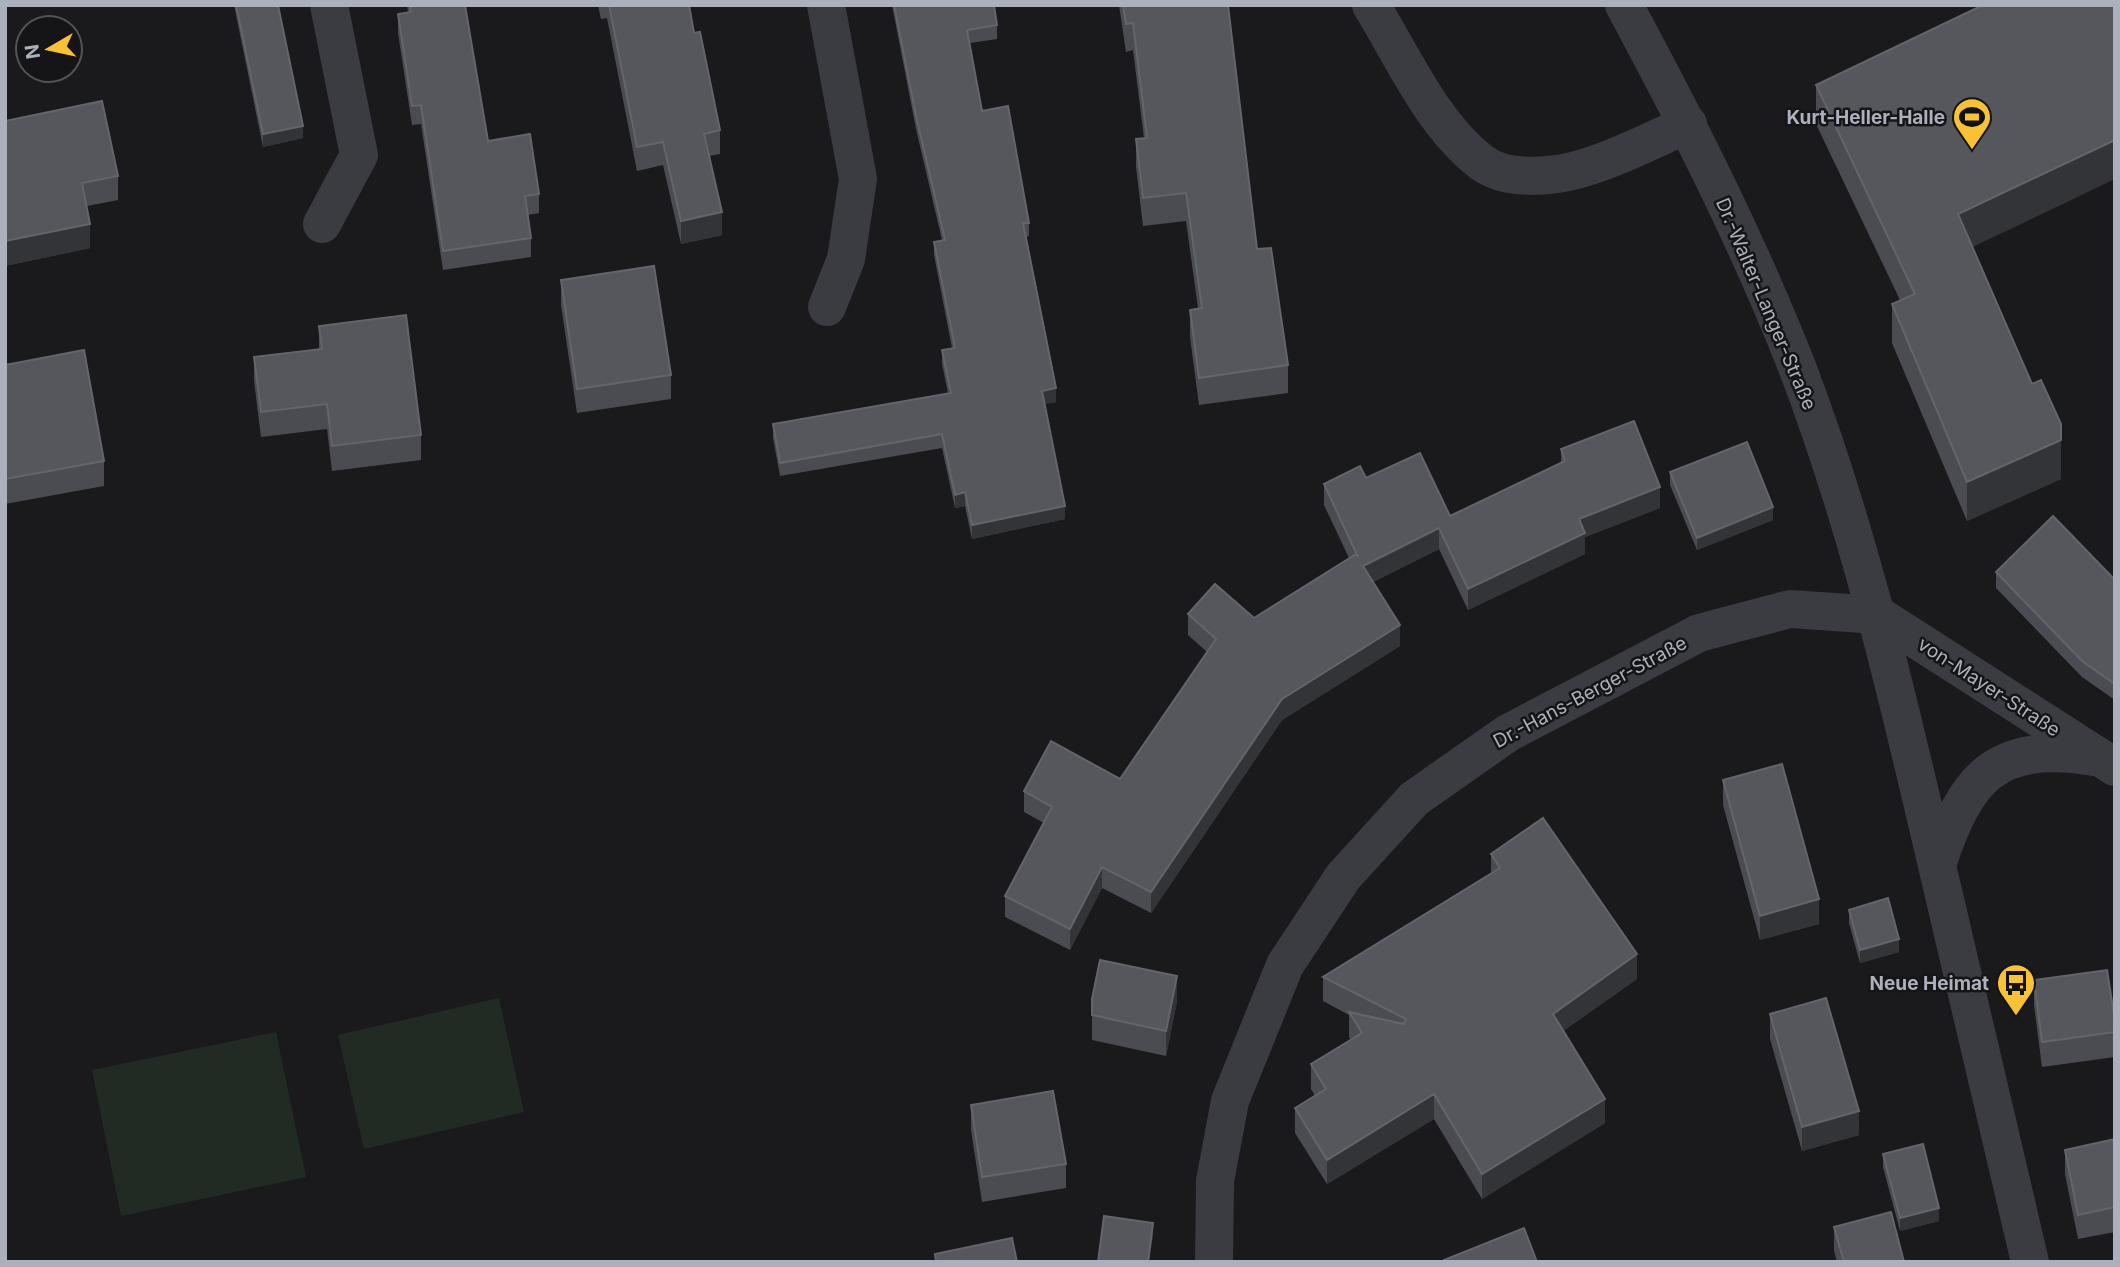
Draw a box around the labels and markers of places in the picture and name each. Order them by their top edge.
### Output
sports icon: Kurt-Heller-Halle [1951,96,1993,151]
place label: Kurt-Heller-Halle [1787,106,1945,129]
bus stop icon: Neue Heimat [1995,962,2037,1017]
place label: Neue Heimat [1870,972,1989,995]

